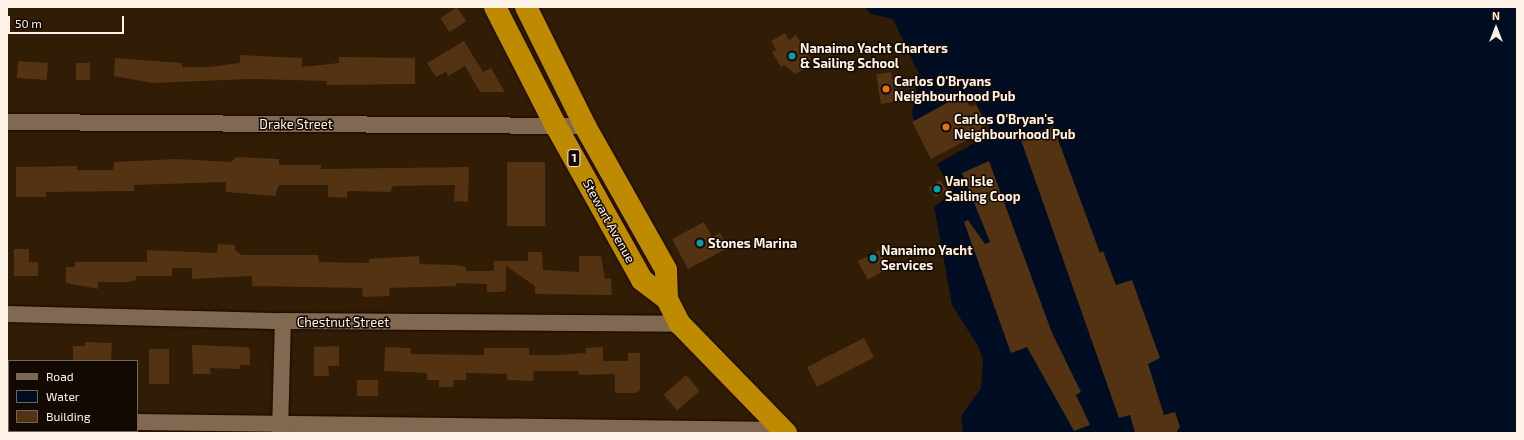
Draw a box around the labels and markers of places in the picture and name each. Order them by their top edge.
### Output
place label: Nanaimo Yacht Charters & Sailing School [800,41,948,72]
marker: Nanaimo Yacht Charters & Sailing School [787,51,797,61]
place label: Carlos O'Bryans Neighbourhood Pub [894,74,1016,105]
marker: Carlos O'Bryans Neighbourhood Pub [881,84,891,94]
place label: Carlos O'Bryan's Neighbourhood Pub [954,112,1076,143]
marker: Carlos O'Bryan's Neighbourhood Pub [941,122,951,132]
place label: Van Isle Sailing Coop [945,174,1020,205]
marker: Van Isle Sailing Coop [932,184,942,194]
place label: Stones Marina [708,235,797,251]
marker: Stones Marina [695,238,705,248]
place label: Nanaimo Yacht Services [881,243,973,274]
marker: Nanaimo Yacht Services [868,253,878,263]

